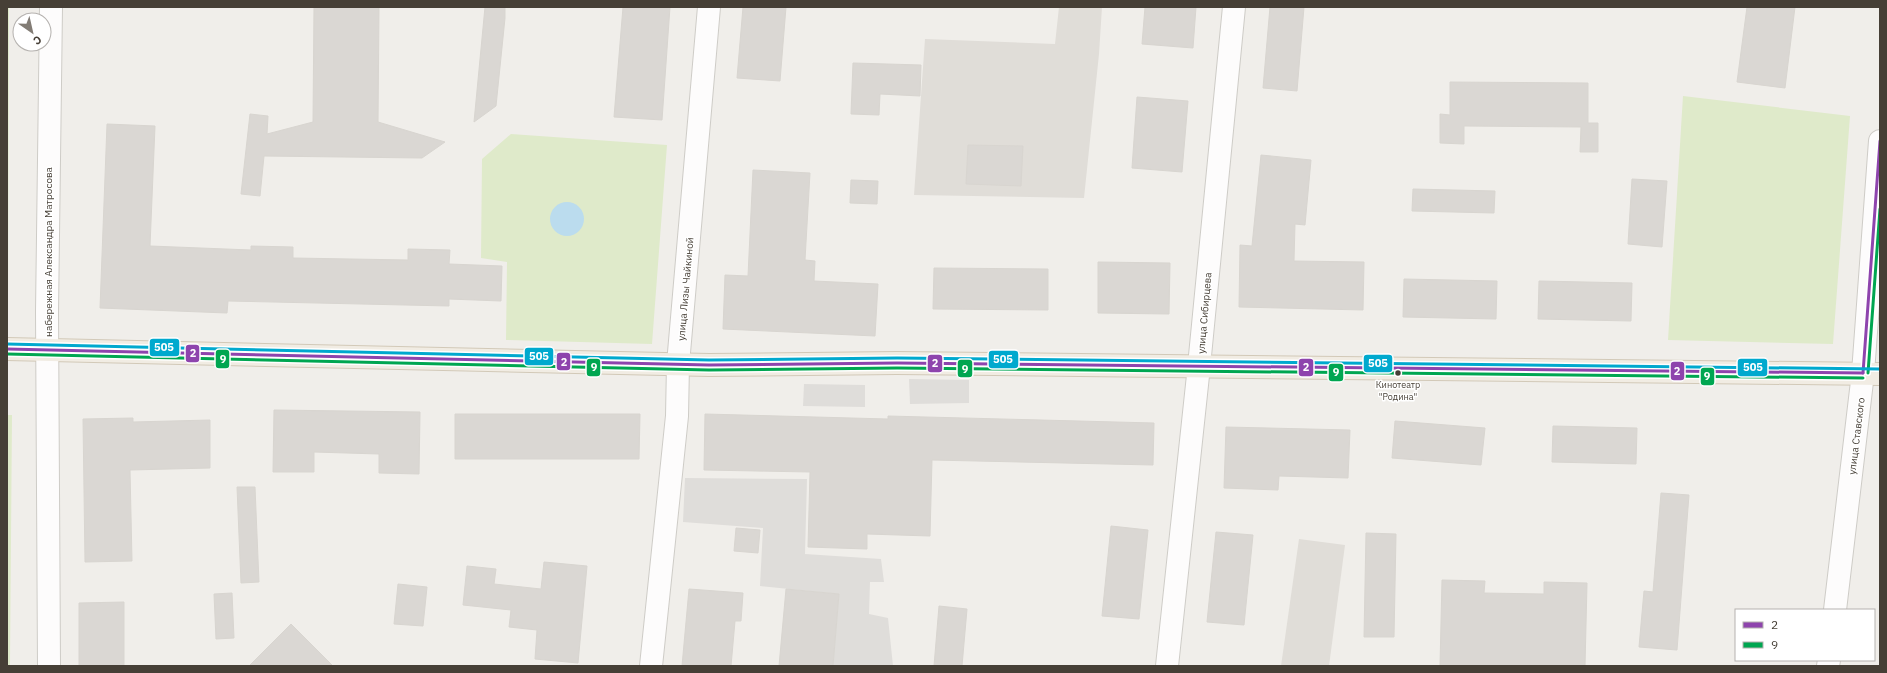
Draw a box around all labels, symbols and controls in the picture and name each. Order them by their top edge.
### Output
north arrow [12,12,52,52]
text: С [31,32,44,48]
street label: набережная Александра Матросова [42,166,55,337]
street label: улица Лизы Чайкиной [674,237,697,341]
street label: улица Сибирцева [1194,271,1215,354]
line badge: 505 [149,338,180,357]
text: 505 [154,340,174,354]
line badge: 2 [185,344,200,363]
text: 2 [190,346,197,360]
line badge: 505 [524,347,554,366]
line badge: 9 [215,349,230,369]
text: 505 [529,349,549,363]
line badge: 505 [988,350,1019,369]
text: 9 [220,352,227,366]
line badge: 2 [556,352,571,371]
text: 505 [993,352,1013,366]
line badge: 2 [927,354,943,373]
line badge: 505 [1363,354,1393,373]
text: 2 [561,355,568,369]
text: 2 [932,356,939,370]
text: 505 [1368,356,1388,370]
line badge: 9 [586,358,601,377]
line badge: 2 [1298,358,1314,377]
line badge: 505 [1737,358,1768,377]
line badge: 9 [957,359,973,378]
text: 9 [591,360,598,374]
text: 2 [1303,360,1310,374]
text: 505 [1743,360,1763,374]
line badge: 2 [1670,361,1685,381]
text: 9 [962,362,969,376]
line badge: 9 [1328,363,1344,382]
text: 2 [1674,364,1681,378]
text: 9 [1333,365,1340,379]
line badge: 9 [1700,367,1715,386]
marker: Кинотеатр "Родина" [1393,368,1403,378]
text: 9 [1704,369,1711,383]
place label: Кинотеатр "Родина" [1376,379,1420,402]
street label: улица Ставского [1845,396,1868,475]
legend [1735,609,1875,661]
text: 2 [1771,617,1778,632]
text: 9 [1771,637,1778,652]

